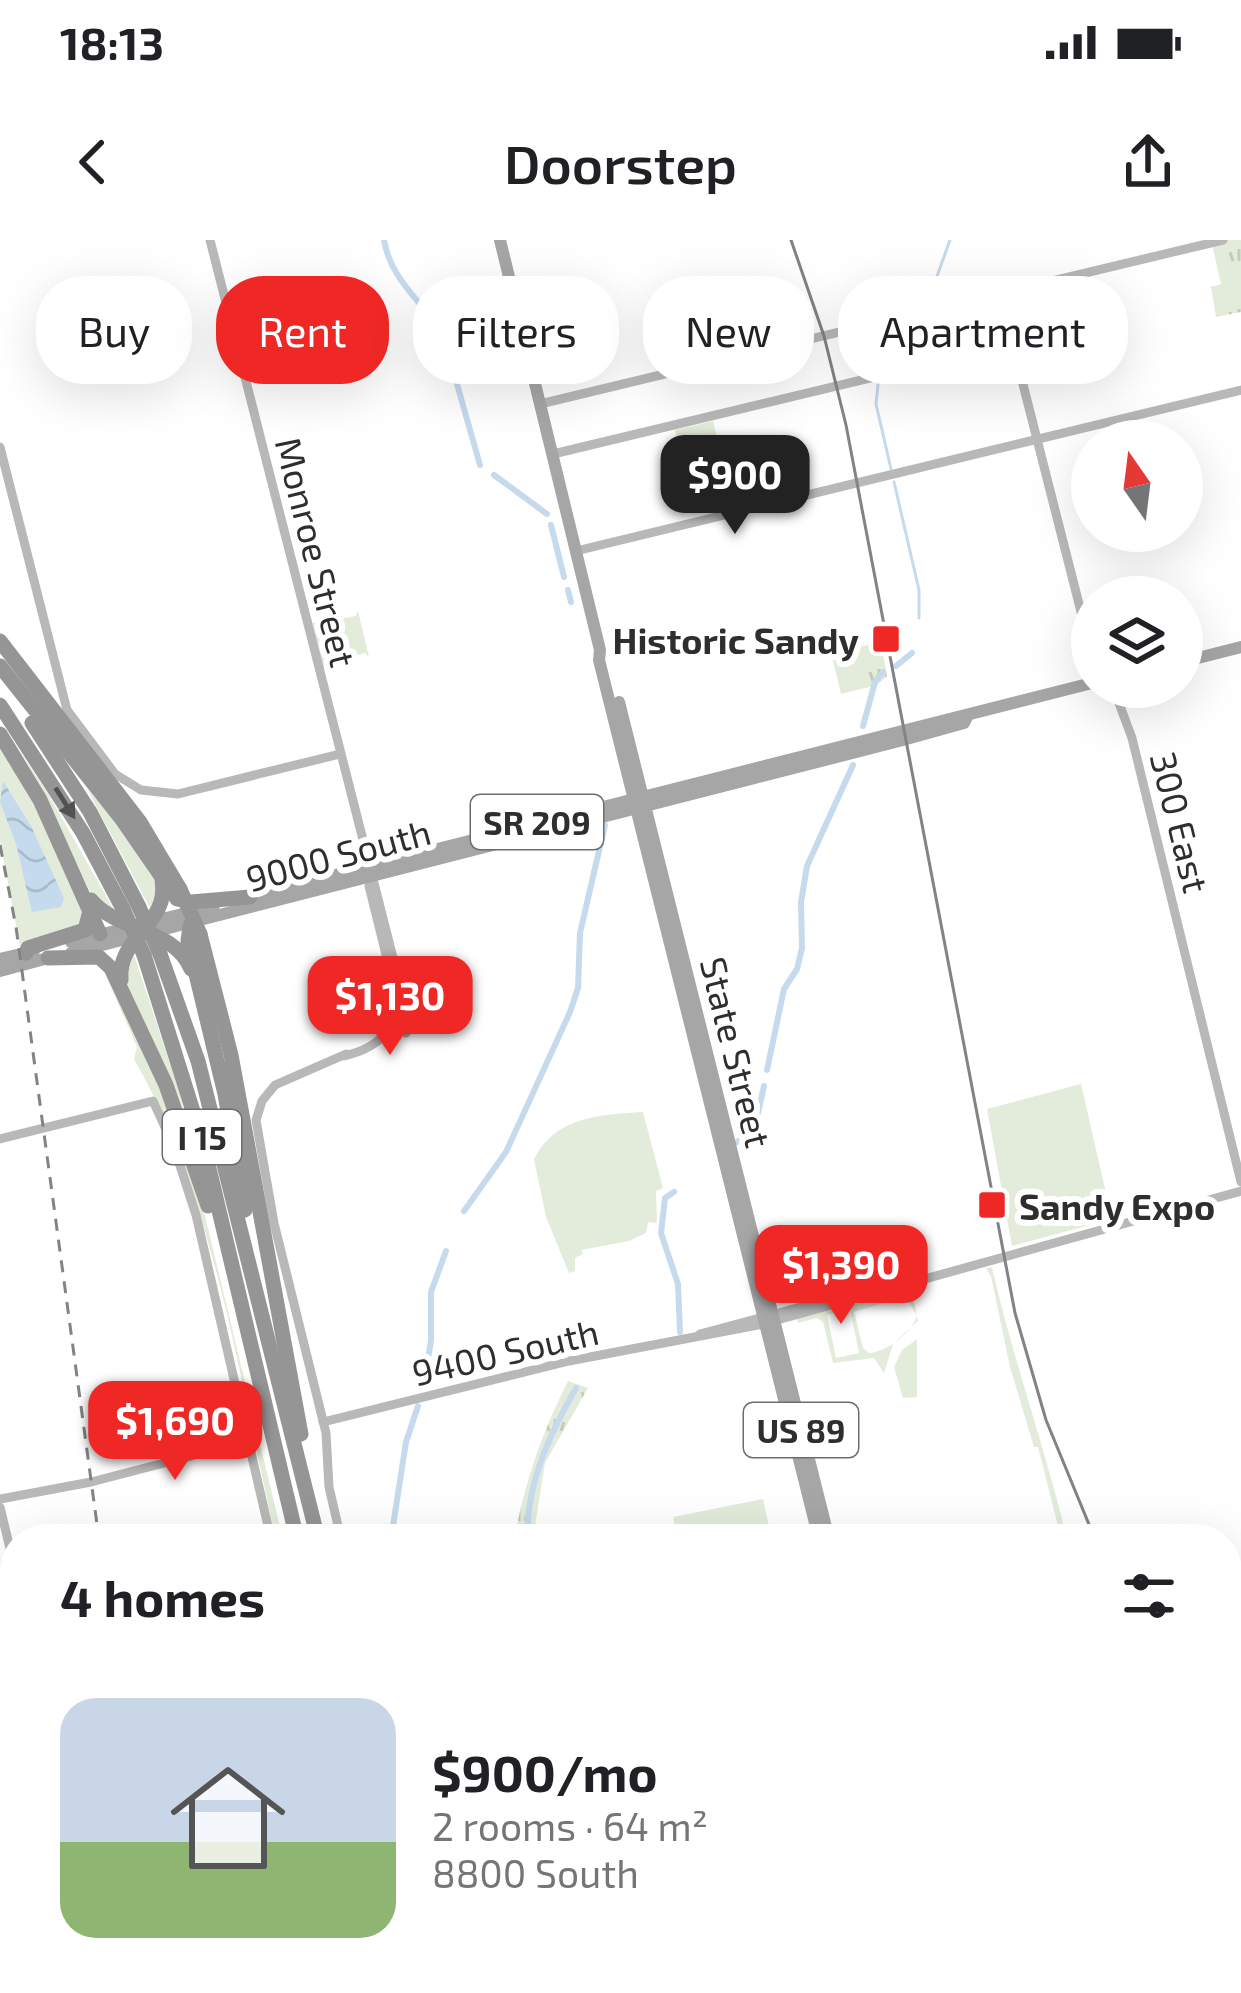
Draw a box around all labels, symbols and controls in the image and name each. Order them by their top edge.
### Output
text: 18:13 [60,15,164,69]
icon: back [60,129,126,195]
icon: share [1115,129,1181,195]
text: Doorstep [504,130,737,195]
chip: Buy [36,276,192,384]
chip: Rent [216,276,389,384]
chip: Filters [413,276,619,384]
chip: New [643,276,814,384]
chip: Apartment [838,276,1128,384]
north arrow [1071,420,1203,552]
map controls [1071,420,1203,708]
street label: Monroe Street [268,433,366,671]
pin: $900 [664,435,806,537]
text: $900 [688,450,782,497]
button: layers [1071,576,1203,708]
place label: Historic Sandy [613,618,860,662]
marker: Historic Sandy [870,623,902,655]
street label: 300 East [1143,747,1219,897]
one-way arrow [53,786,74,820]
road number: SR 209 [471,795,603,849]
street label: 9000 South [241,809,435,899]
street label: State Street [693,952,781,1152]
pin: $1,130 [292,956,488,1058]
text: $1,130 [335,971,445,1018]
road number: I 15 [163,1110,241,1164]
place label: Sandy Expo [1019,1184,1215,1228]
marker: Sandy Expo [976,1189,1008,1221]
pin: $1,390 [743,1225,939,1327]
text: $1,390 [782,1240,900,1287]
street label: 9400 South [408,1309,602,1393]
pin: $1,690 [77,1381,273,1483]
text: $1,690 [115,1396,235,1443]
road number: US 89 [744,1403,858,1457]
icon: filters [1116,1563,1182,1629]
text: 4 homes [60,1566,265,1627]
text: $900/mo [432,1741,658,1802]
icon: home [156,1746,300,1890]
text: 2 rooms · 64 m² [432,1802,708,1849]
text: 8800 South [432,1849,639,1896]

